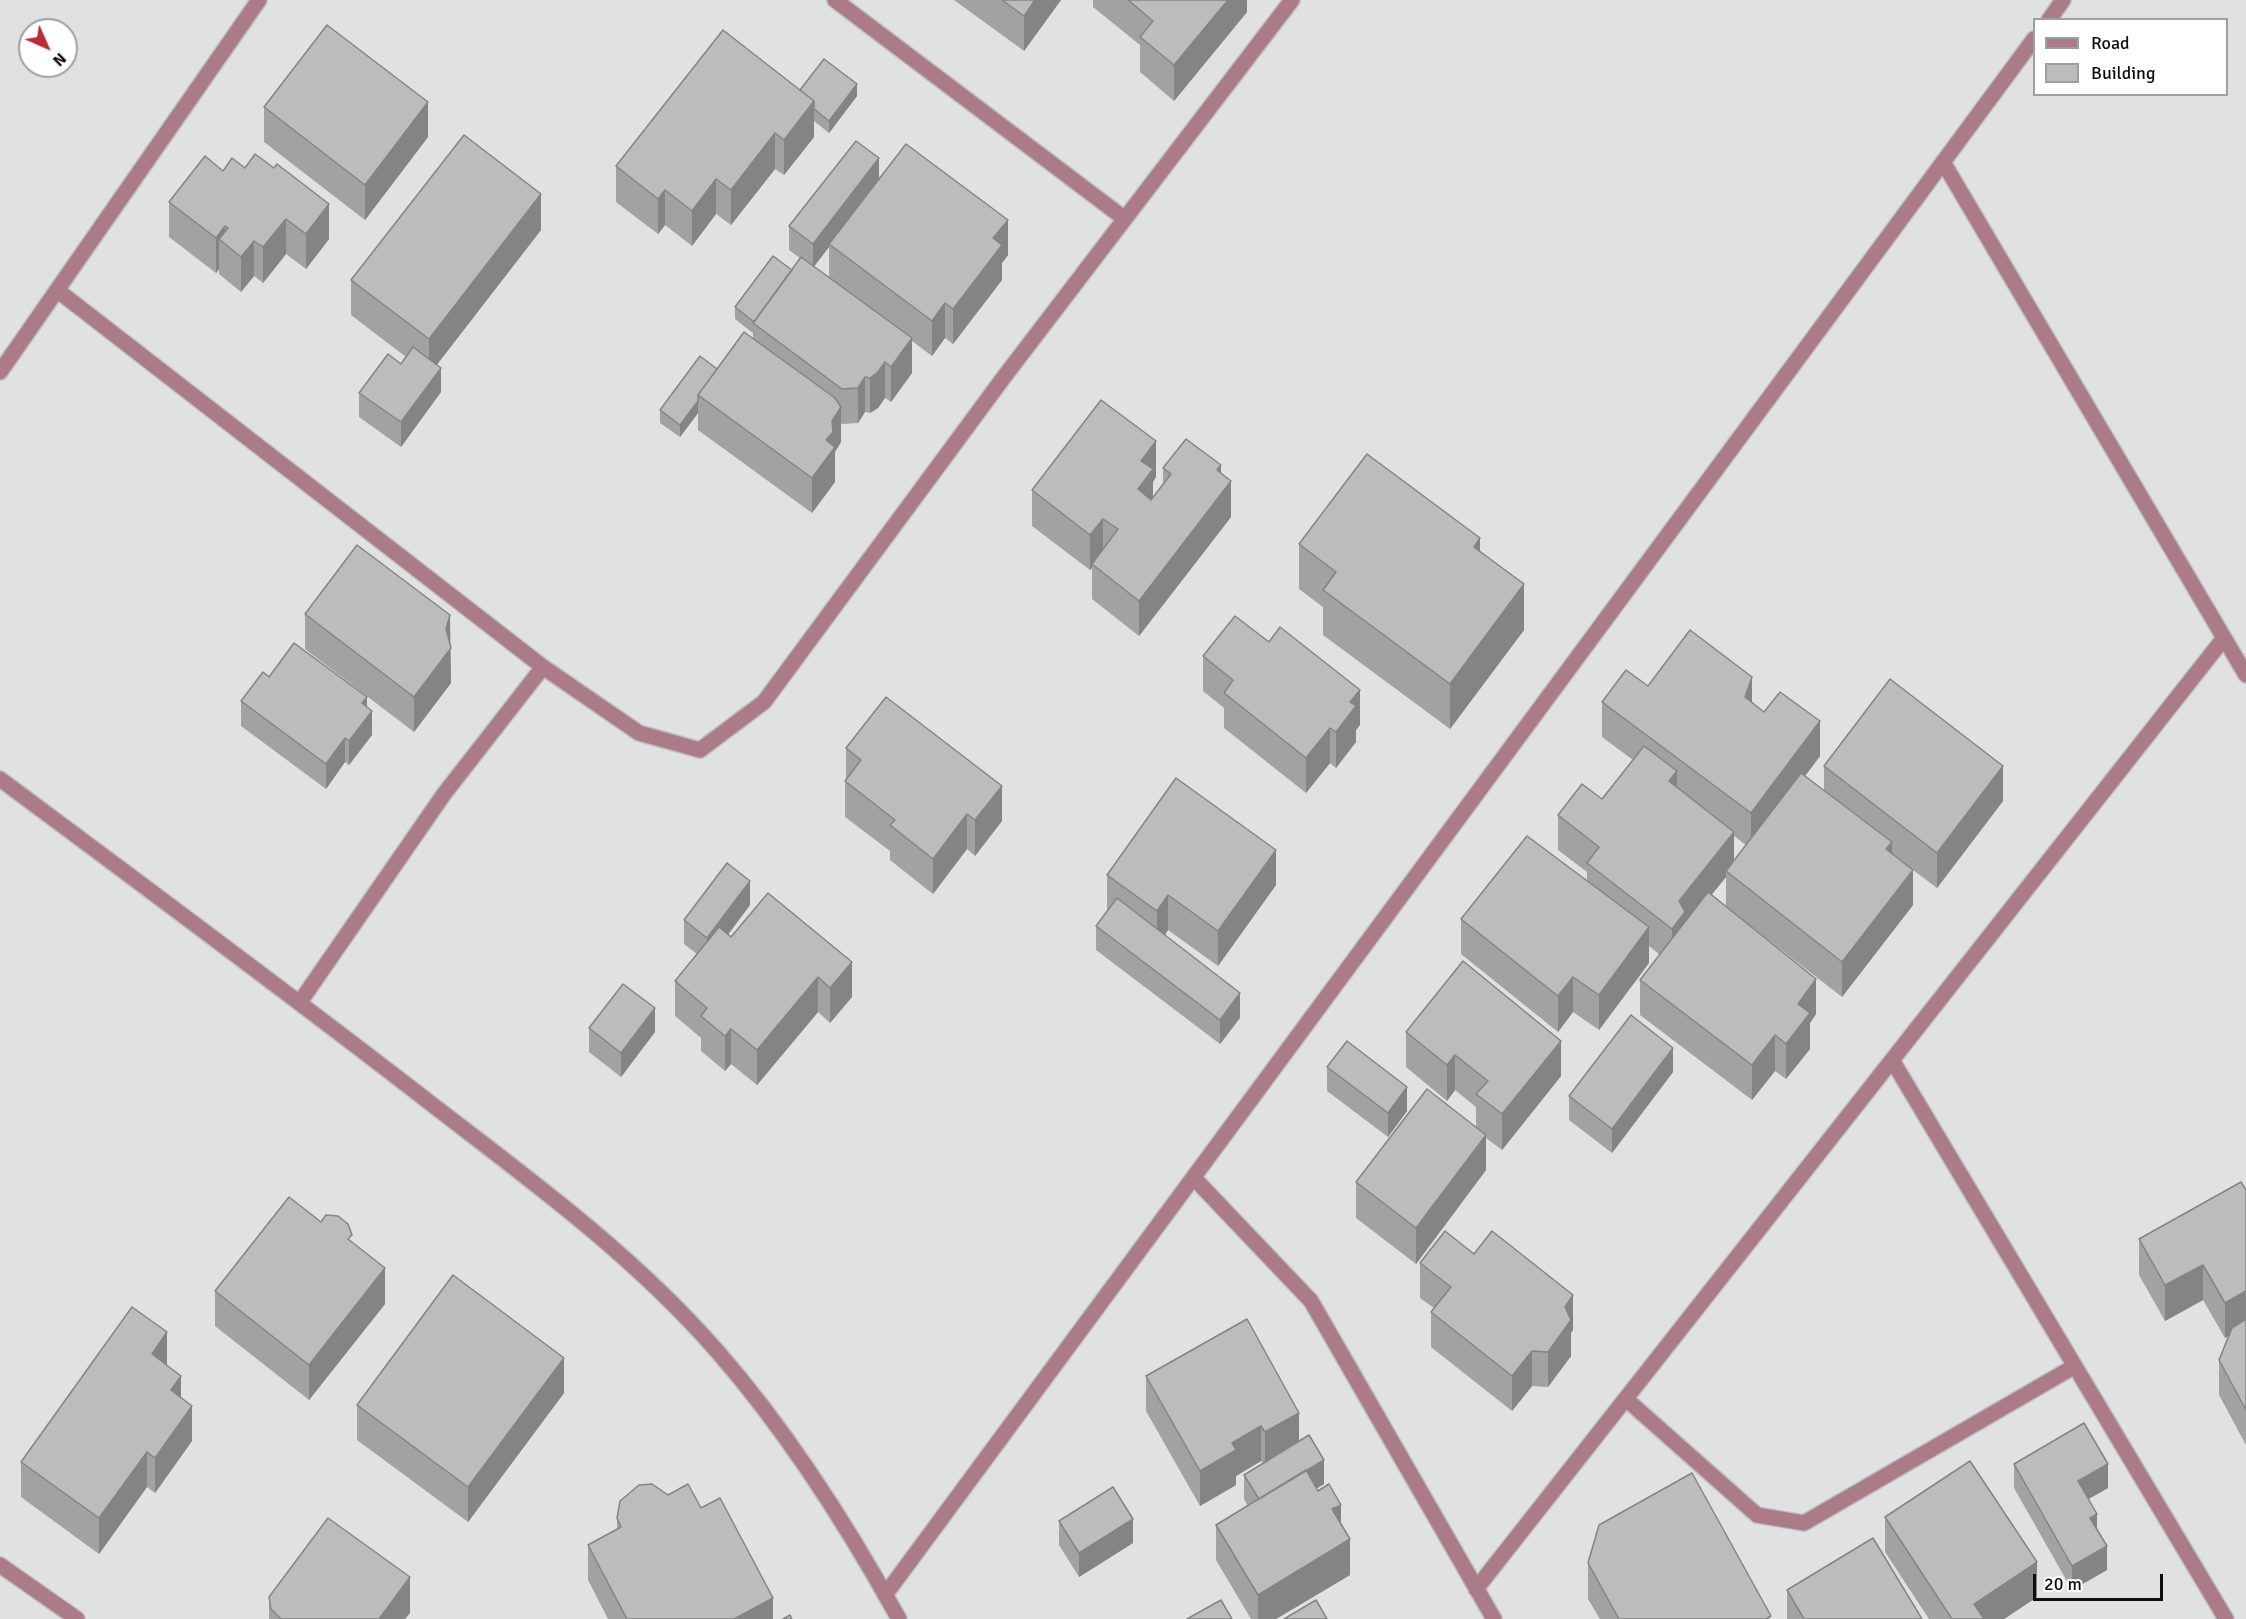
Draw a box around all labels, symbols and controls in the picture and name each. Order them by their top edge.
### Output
north arrow [18,18,78,78]
legend [2033,18,2228,96]
text: Road [2091,32,2130,54]
text: N [48,48,70,70]
text: Building [2091,62,2155,84]
scale bar [2036,1562,2166,1600]
text: 20 m [2044,1573,2082,1595]

